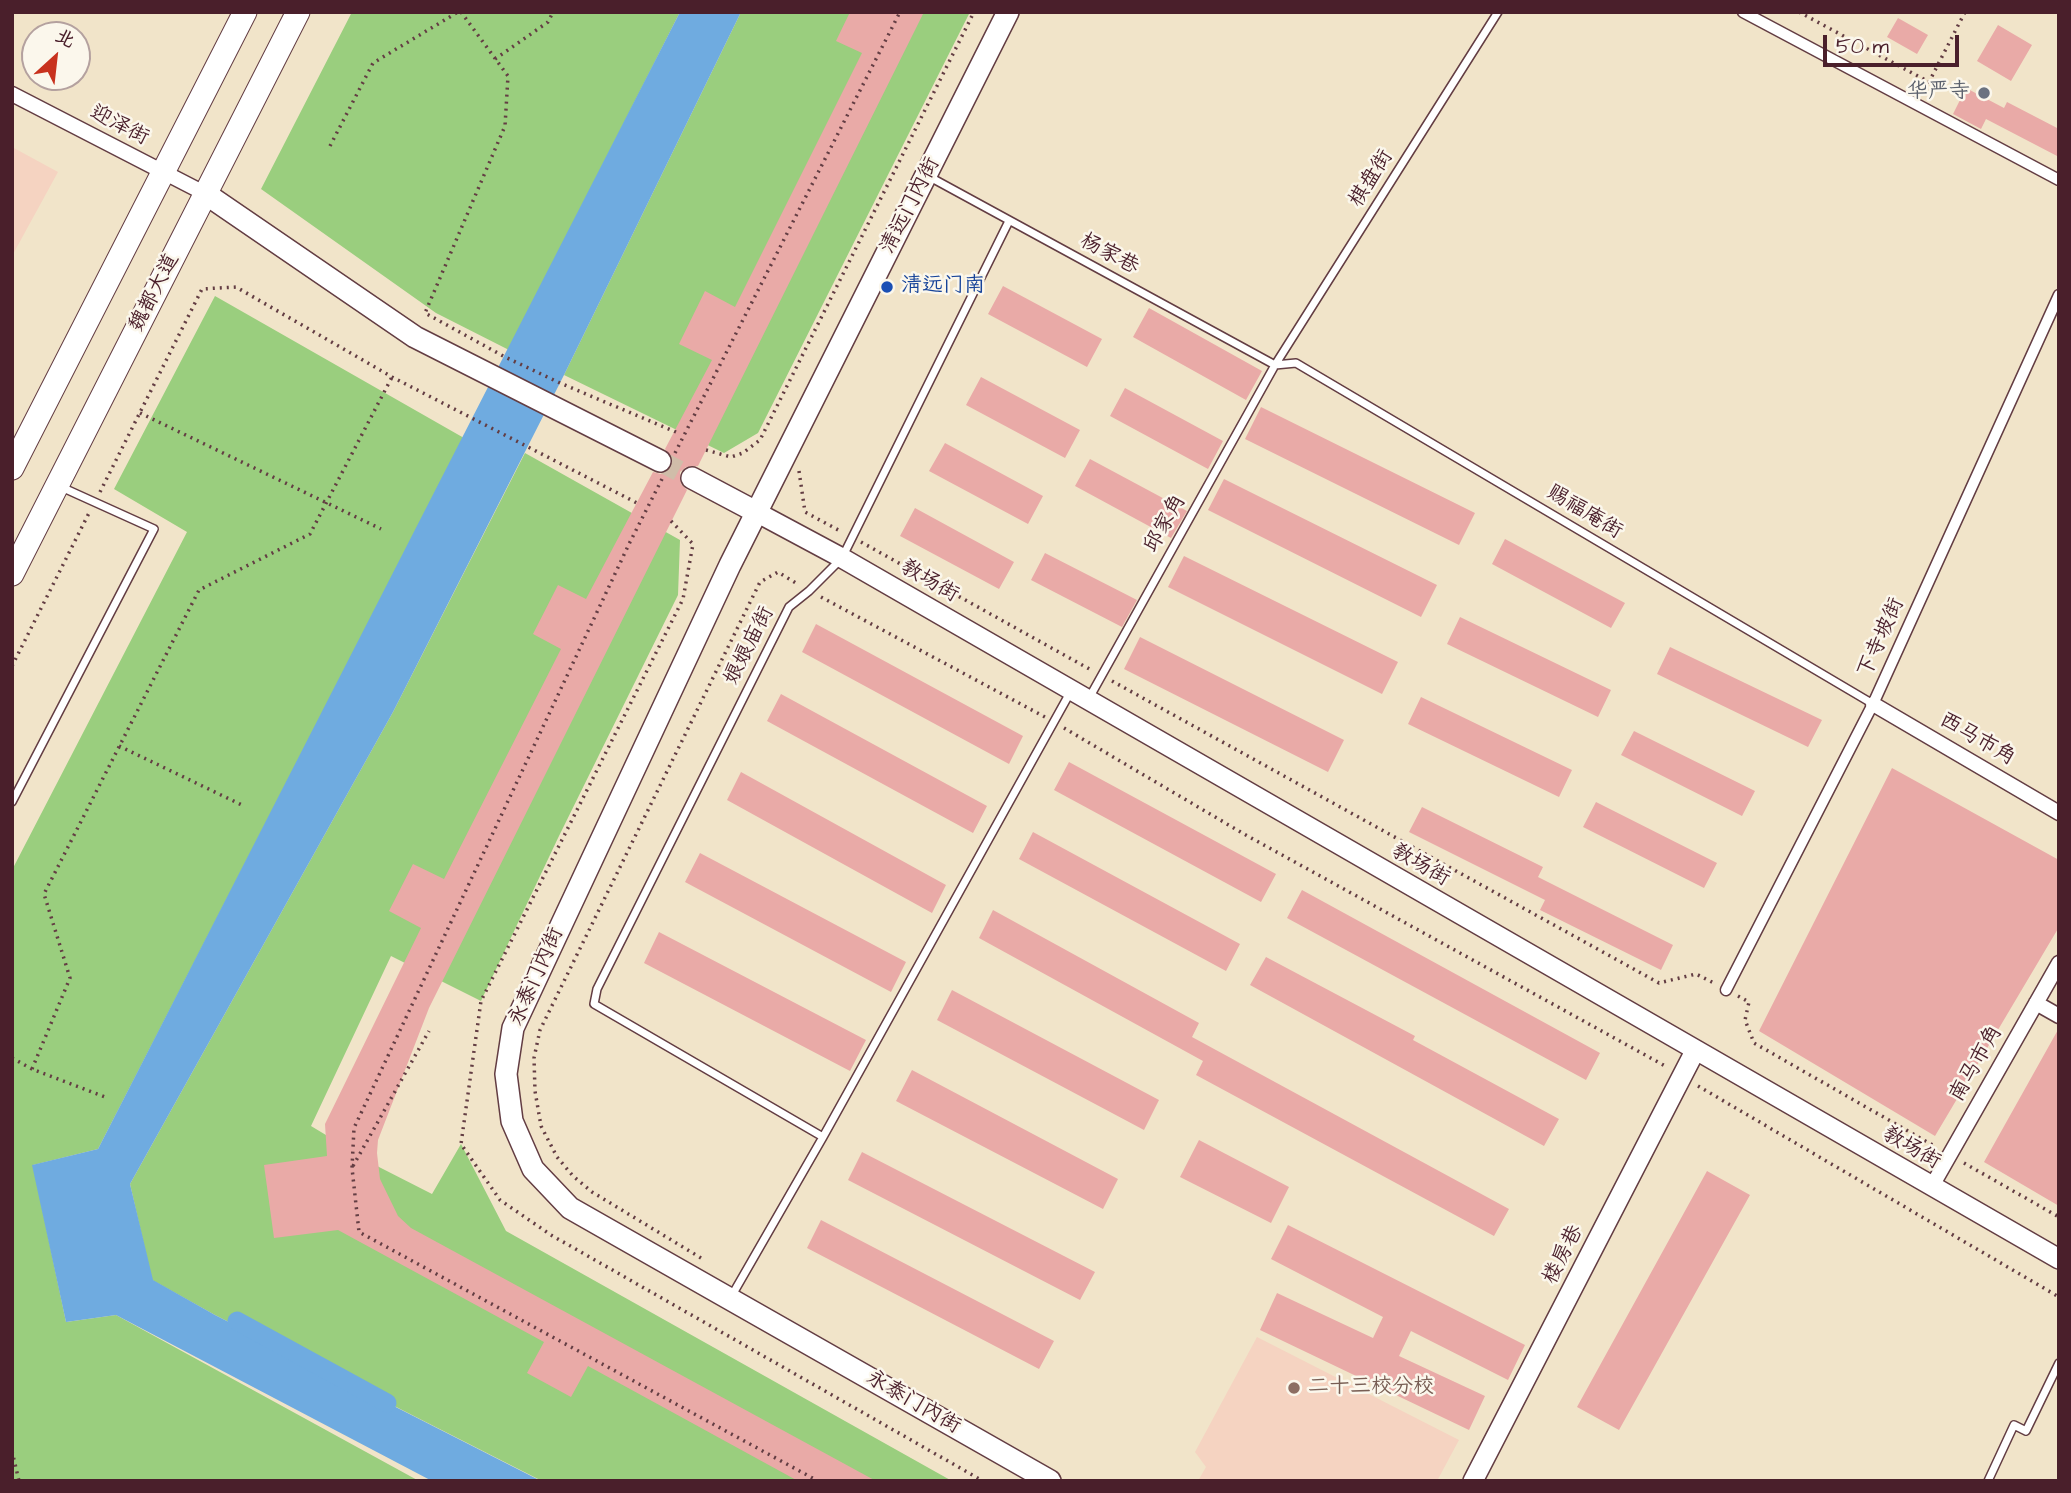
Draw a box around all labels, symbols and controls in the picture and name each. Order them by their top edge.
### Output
north arrow [21,21,91,91]
scale bar [1826,21,1962,65]
text: 北 [50,22,79,55]
text: 50 m [1836,32,1889,61]
place label: 华严寺 [1907,80,1970,106]
marker: 华严寺 [1976,85,1992,101]
street label: 迎泽街 [85,100,153,152]
street label: 棋盘街 [1345,146,1399,212]
street label: 清远门内街 [876,154,946,258]
street label: 杨家巷 [1075,229,1143,281]
street label: 魏都大道 [125,250,185,336]
place label: 清远门南 [901,274,985,300]
marker: 清远门南 [879,279,895,295]
street label: 赐福庵街 [1542,481,1626,545]
street label: 邱家角 [1140,490,1192,558]
street label: 教场街 [895,555,963,609]
street label: 下寺坡街 [1853,595,1911,681]
street label: 娘娘庙街 [720,603,780,689]
street label: 西马市角 [1934,708,2020,772]
street label: 教场街 [1386,839,1454,893]
street label: 永泰门内街 [504,924,570,1030]
street label: 南马市角 [1945,1021,2009,1107]
street label: 教场街 [1877,1122,1945,1176]
street label: 楼房巷 [1538,1221,1590,1289]
street label: 永泰门内街 [861,1366,965,1440]
place label: 二十三校分校 [1308,1375,1434,1401]
marker: 二十三校分校 [1286,1380,1302,1396]

